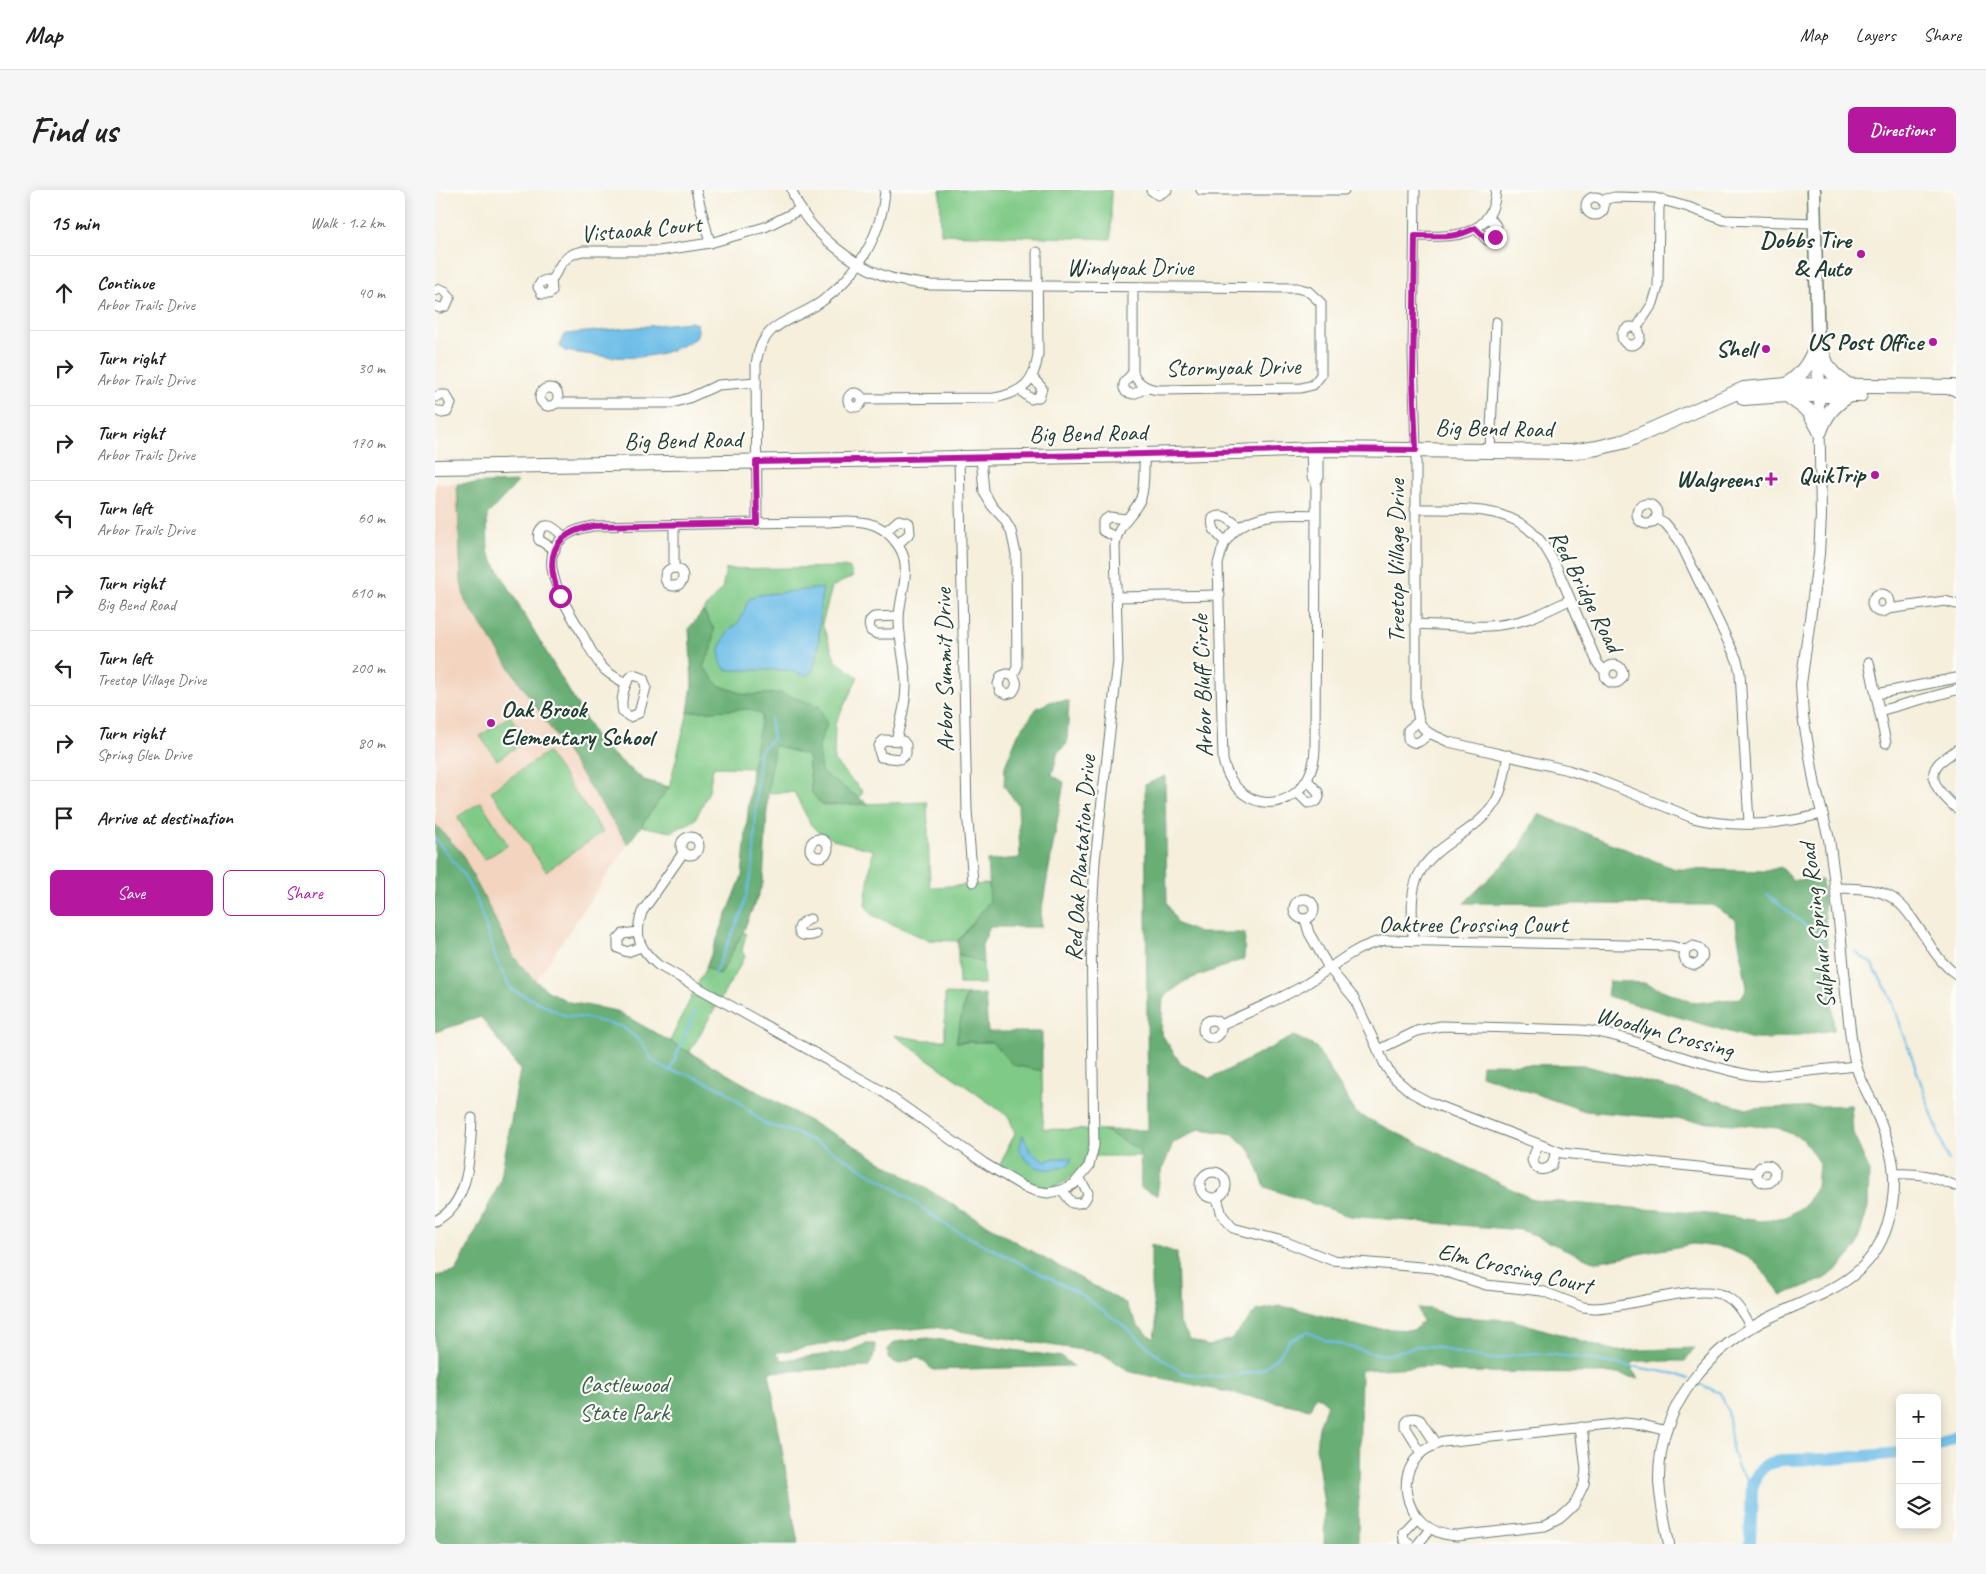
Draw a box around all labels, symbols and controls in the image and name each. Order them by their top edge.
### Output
text: Map [25,20,62,50]
text: Map [1800,24,1828,46]
text: Layers [1856,24,1895,46]
text: Share [1923,24,1961,46]
button: Directions [1848,107,1956,153]
text: Find us [30,108,117,153]
street label: Vistaoak Court [580,209,705,249]
text: 15 min [50,210,99,236]
text: Walk · 1.2 km [310,213,385,233]
place label: Dobbs Tire & Auto [1760,225,1853,283]
route end [1484,226,1507,249]
marker: Dobbs Tire & Auto [1855,248,1867,260]
street label: Windyoak Drive [1067,252,1195,282]
text: Continue [97,271,154,295]
icon: ahead [50,279,78,307]
text: 40 m [358,283,385,303]
text: Arbor Trails Drive [97,295,195,315]
place label: US Post Office [1807,327,1925,357]
place label: Shell [1716,334,1761,364]
marker: US Post Office [1927,336,1939,348]
marker: Shell [1760,343,1772,355]
text: Turn right [97,346,164,370]
street label: Stormyoak Drive [1165,351,1303,383]
icon: right [50,354,78,382]
text: 30 m [358,358,385,378]
text: Arbor Trails Drive [97,370,195,390]
street label: Big Bend Road [1435,412,1557,444]
street label: Big Bend Road [1029,417,1151,449]
text: Turn right [97,421,164,445]
street label: Big Bend Road [624,424,746,456]
icon: right [50,429,78,457]
text: 170 m [351,433,385,453]
text: Arbor Trails Drive [97,445,195,465]
place label: QuikTrip [1798,460,1867,490]
place label: Walgreens [1676,464,1764,494]
marker: QuikTrip [1869,469,1881,481]
marker: Walgreens [1765,473,1777,485]
street label: Treetop Village Drive [1381,477,1411,643]
text: Turn left [97,496,152,520]
icon: left [50,504,78,532]
text: 60 m [358,508,385,528]
text: Arbor Trails Drive [97,520,195,540]
street label: Red Bridge Road [1542,525,1631,660]
text: Turn right [97,571,164,595]
icon: right [50,579,78,607]
text: 610 m [351,583,385,603]
route start [549,585,572,608]
street label: Arbor Summit Drive [928,586,960,752]
text: Big Bend Road [97,595,176,615]
street label: Arbor Bluff Circle [1184,612,1219,758]
text: Turn left [97,646,152,670]
icon: left [50,654,78,682]
text: 200 m [351,658,385,678]
text: Treetop Village Drive [97,670,206,690]
place label: Oak Brook Elementary School [501,694,658,752]
marker: Oak Brook Elementary School [485,717,497,729]
text: Turn right [97,721,164,745]
icon: right [50,729,78,757]
text: 80 m [358,733,385,753]
text: Spring Glen Drive [97,745,192,765]
street label: Red Oak Plantation Drive [1058,752,1102,962]
icon: arrive [50,804,78,832]
text: Arrive at destination [97,806,233,830]
street label: Sulphur Spring Road [1792,838,1842,1011]
button: Save [50,870,213,916]
button: Share [223,870,385,916]
street label: Oaktree Crossing Court [1379,909,1569,939]
street label: Woodlyn Crossing [1593,999,1738,1065]
street label: Elm Crossing Court [1435,1236,1598,1301]
park label: Castlewood State Park [579,1369,672,1427]
map controls [1896,1394,1941,1529]
button: + [1896,1394,1941,1439]
button: − [1896,1439,1941,1484]
button: layers [1896,1484,1941,1529]

